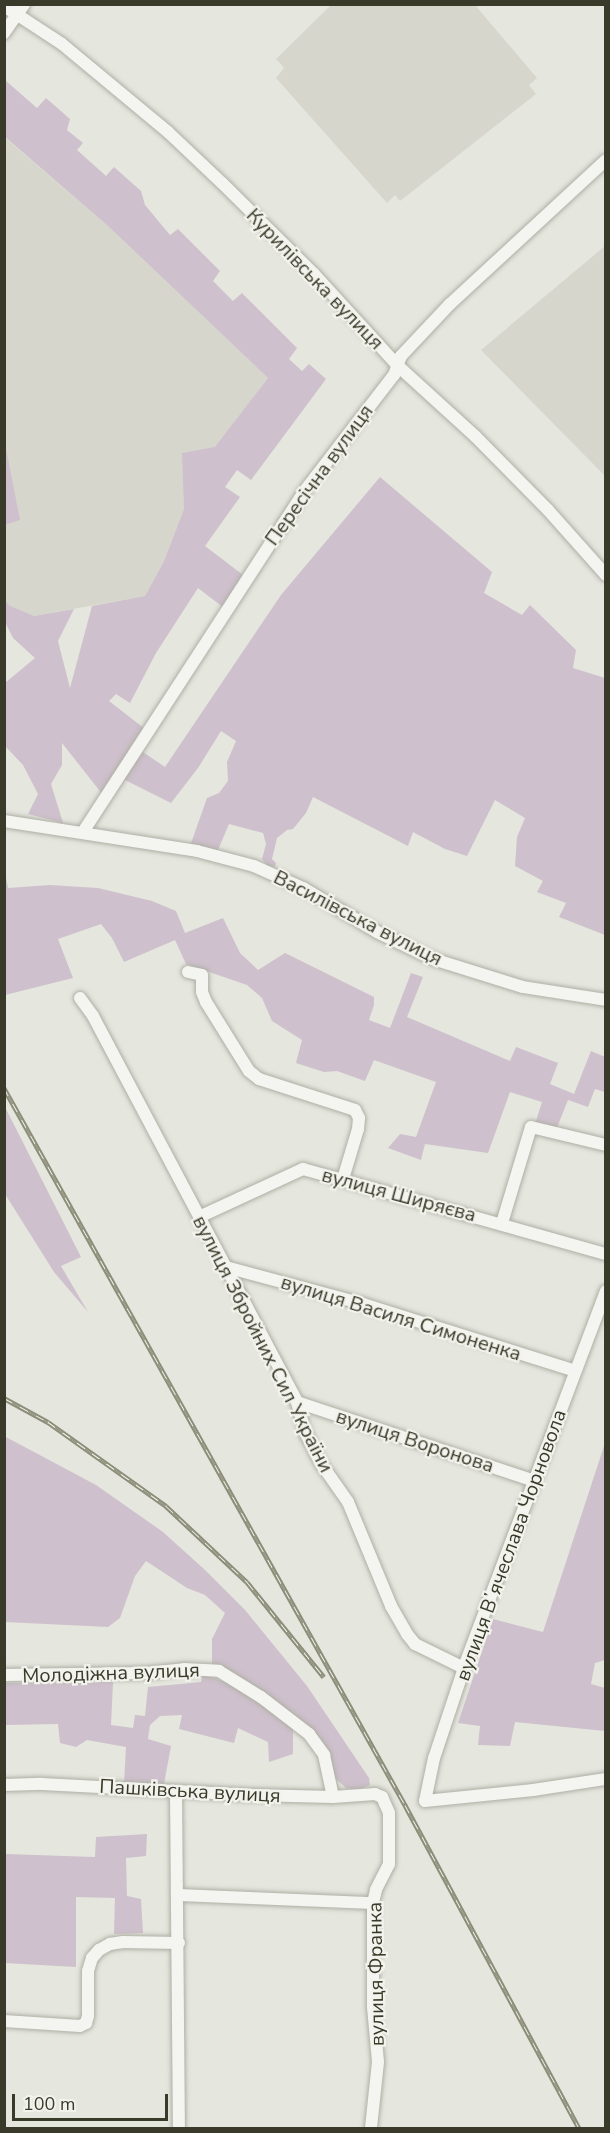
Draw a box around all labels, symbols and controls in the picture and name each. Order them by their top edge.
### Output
street label: Курилівська вулиця [241,203,389,355]
street label: Пересічна вулиця [260,400,378,550]
street label: Василівська вулиця [270,865,446,971]
street label: вулиця Ширяєва [319,1163,479,1227]
street label: вулиця Збройних Сил України [188,1212,338,1476]
street label: вулиця Василя Симоненка [278,1270,524,1366]
street label: вулиця Воронова [333,1404,497,1478]
street label: вулиця Вʼячеслава Чорновола [451,1406,571,1684]
street label: Молодіжна вулиця [22,1658,200,1688]
street label: Пашківська вулиця [99,1774,281,1808]
street label: вулиця Франка [363,1902,389,2046]
scale bar [15,2082,171,2120]
text: 100 m [23,2092,75,2116]

